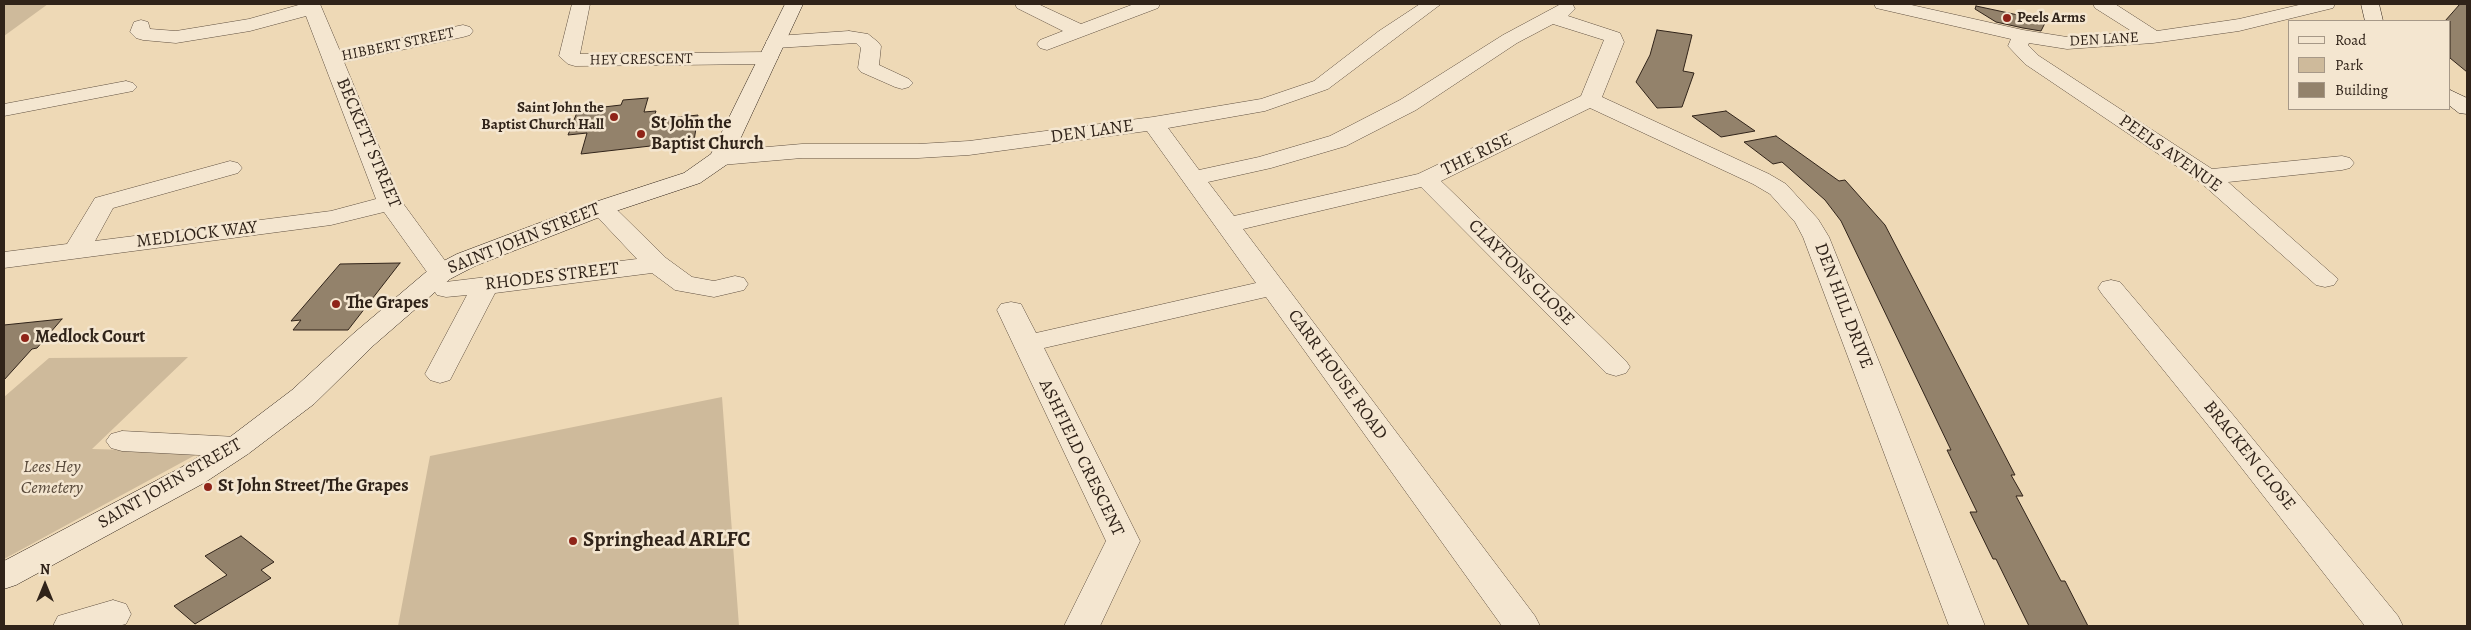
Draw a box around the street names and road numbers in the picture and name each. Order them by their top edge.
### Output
street label: HIBBERT STREET [340,24,456,66]
street label: DEN LANE [2069,29,2139,51]
street label: HEY CRESCENT [589,50,693,70]
street label: BECKETT STREET [331,75,405,211]
street label: PEELS AVENUE [2114,111,2226,197]
street label: DEN LANE [1049,115,1135,149]
street label: THE RISE [1438,129,1516,181]
street label: SAINT JOHN STREET [445,199,603,279]
street label: CLAYTONS CLOSE [1463,215,1579,331]
street label: MEDLOCK WAY [135,217,259,253]
street label: DEN HILL DRIVE [1809,240,1877,372]
street label: RHODES STREET [484,258,620,296]
street label: CARR HOUSE ROAD [1283,306,1391,444]
street label: ASHFIELD CRESCENT [1034,376,1128,540]
street label: BRACKEN CLOSE [2198,397,2300,515]
street label: SAINT JOHN STREET [94,434,246,534]

